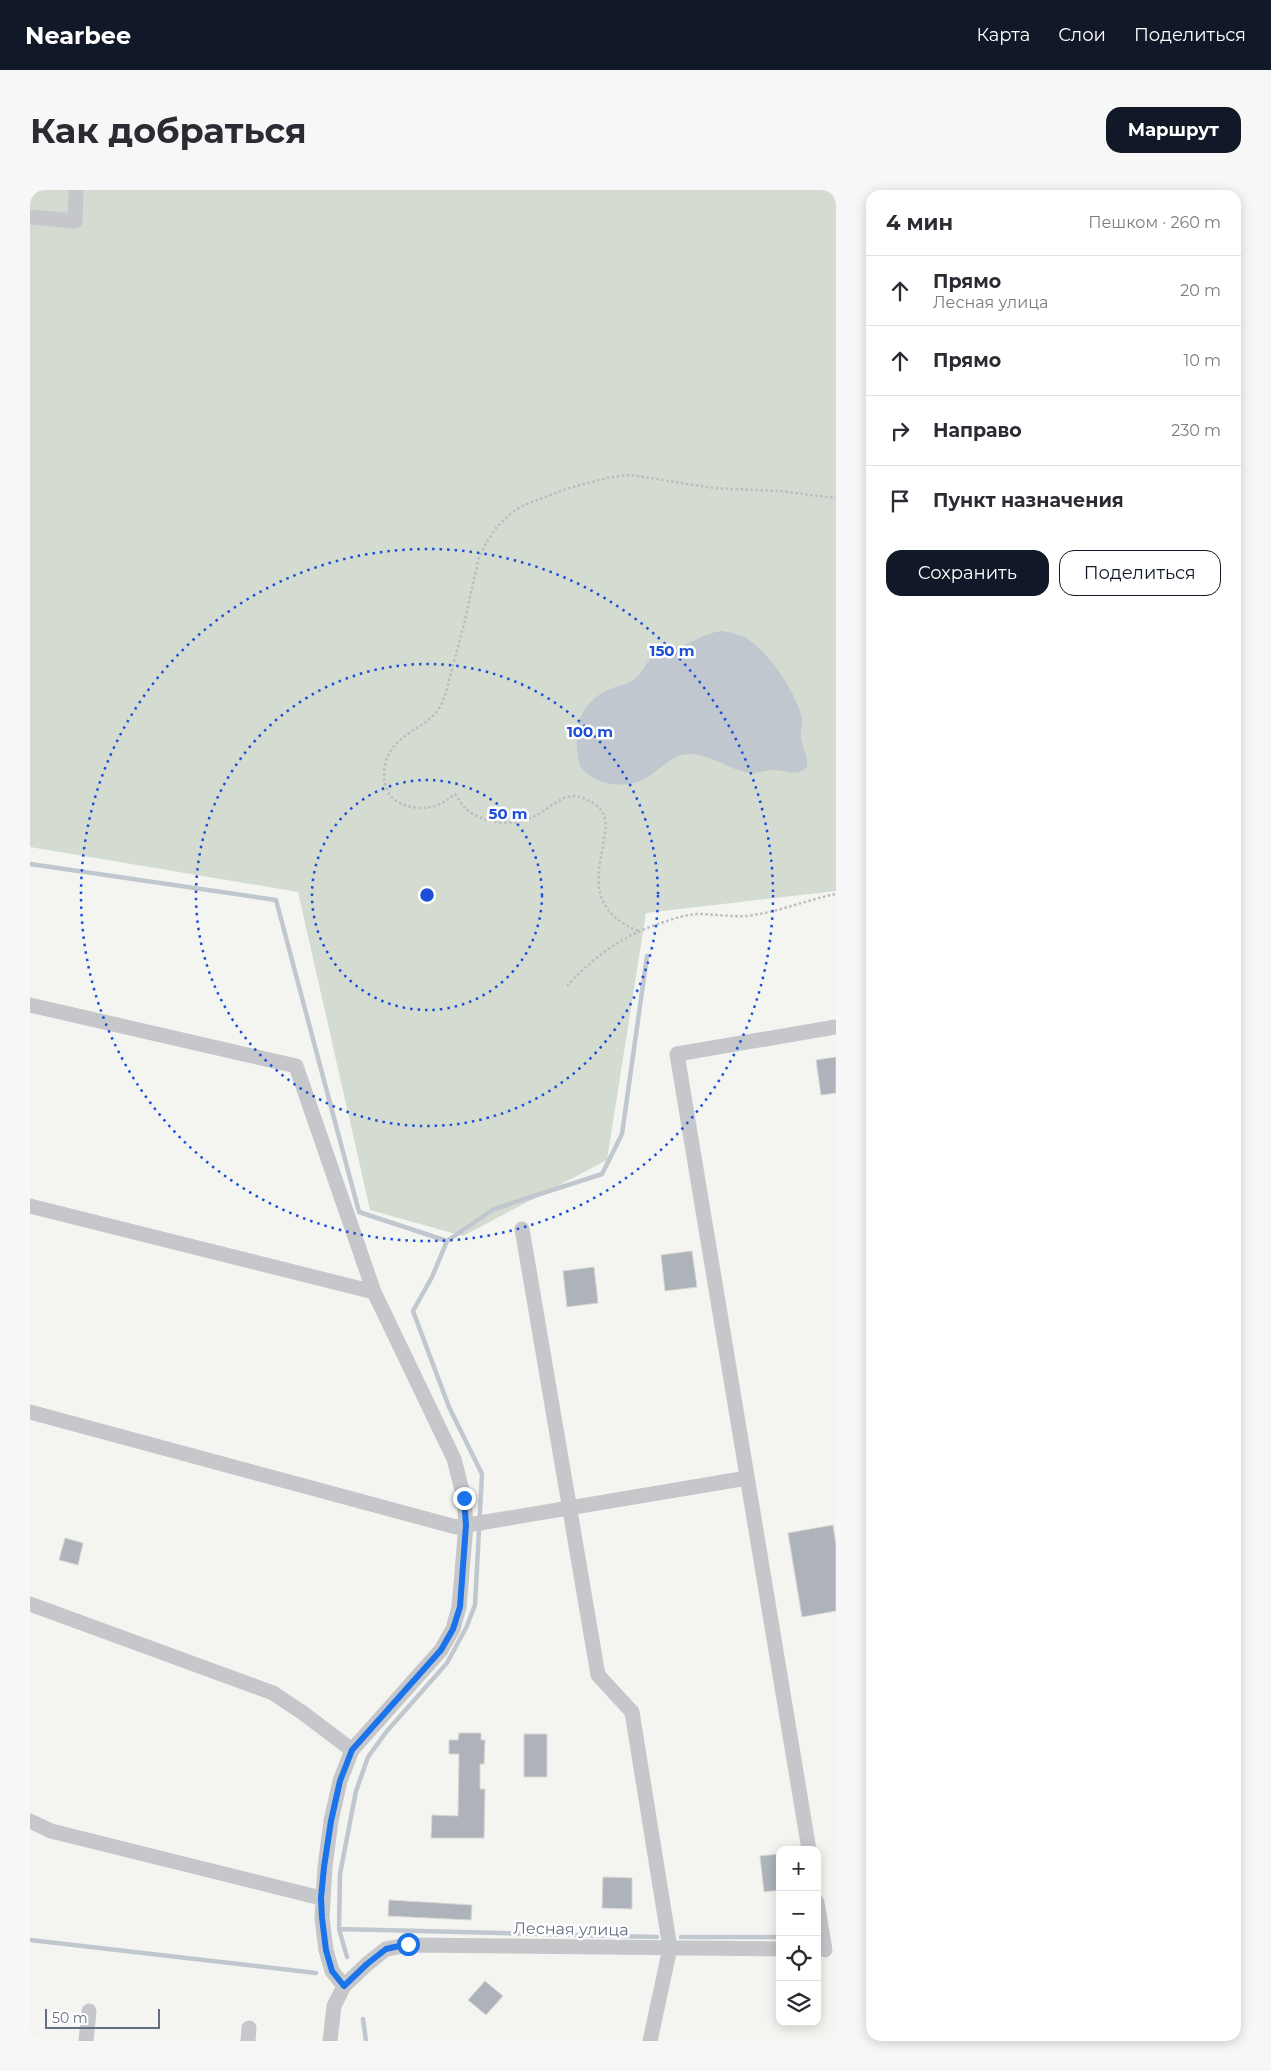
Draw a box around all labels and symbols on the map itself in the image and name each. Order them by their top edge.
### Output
text: 150 m [650,641,694,660]
text: 100 m [567,722,613,741]
text: 50 m [488,804,528,823]
centre of rings [418,886,436,904]
route end [453,1487,476,1510]
street label: Лесная улица [513,1918,629,1940]
route start [397,1933,420,1956]
scale bar [45,2006,160,2029]

